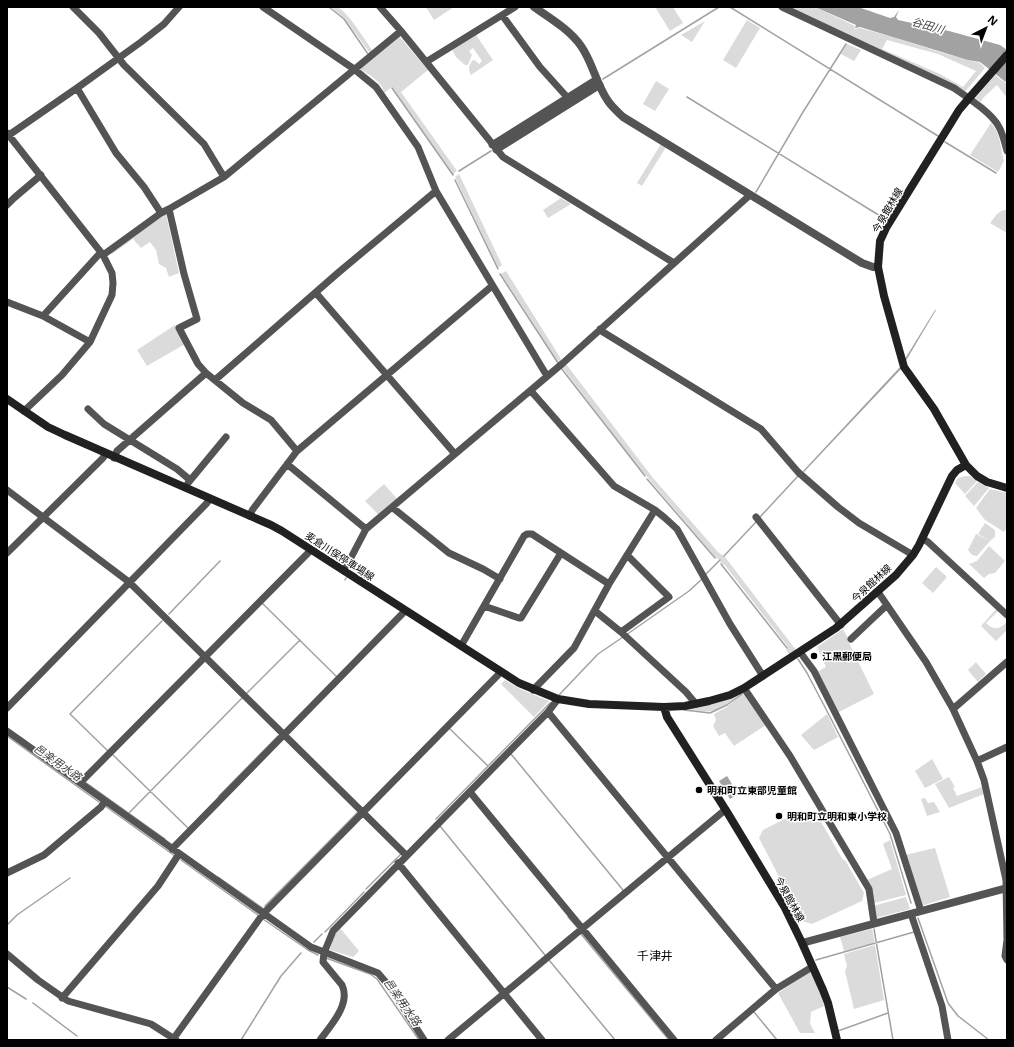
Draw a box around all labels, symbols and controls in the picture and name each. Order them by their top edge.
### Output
north arrow [966,8,1006,48]
text: N [985,12,1001,29]
water label: 谷田川 [910,13,947,37]
street label: 今泉館林線 [868,185,906,235]
street label: 麦倉川俣停車場線 [303,528,377,584]
street label: 今泉館林線 [848,561,894,605]
place label: 江黒郵便局 [822,649,872,663]
marker: 江黒郵便局 [809,651,819,661]
water label: 邑楽用水路 [31,740,86,784]
place label: 明和町立東部児童館 [707,783,797,797]
marker: 明和町立東部児童館 [694,785,704,795]
place label: 明和町立明和東小学校 [787,809,887,823]
marker: 明和町立明和東小学校 [774,811,784,821]
street label: 今泉館林線 [772,874,808,924]
district label: 千津井 [637,947,673,964]
water label: 邑楽用水路 [381,975,425,1030]

